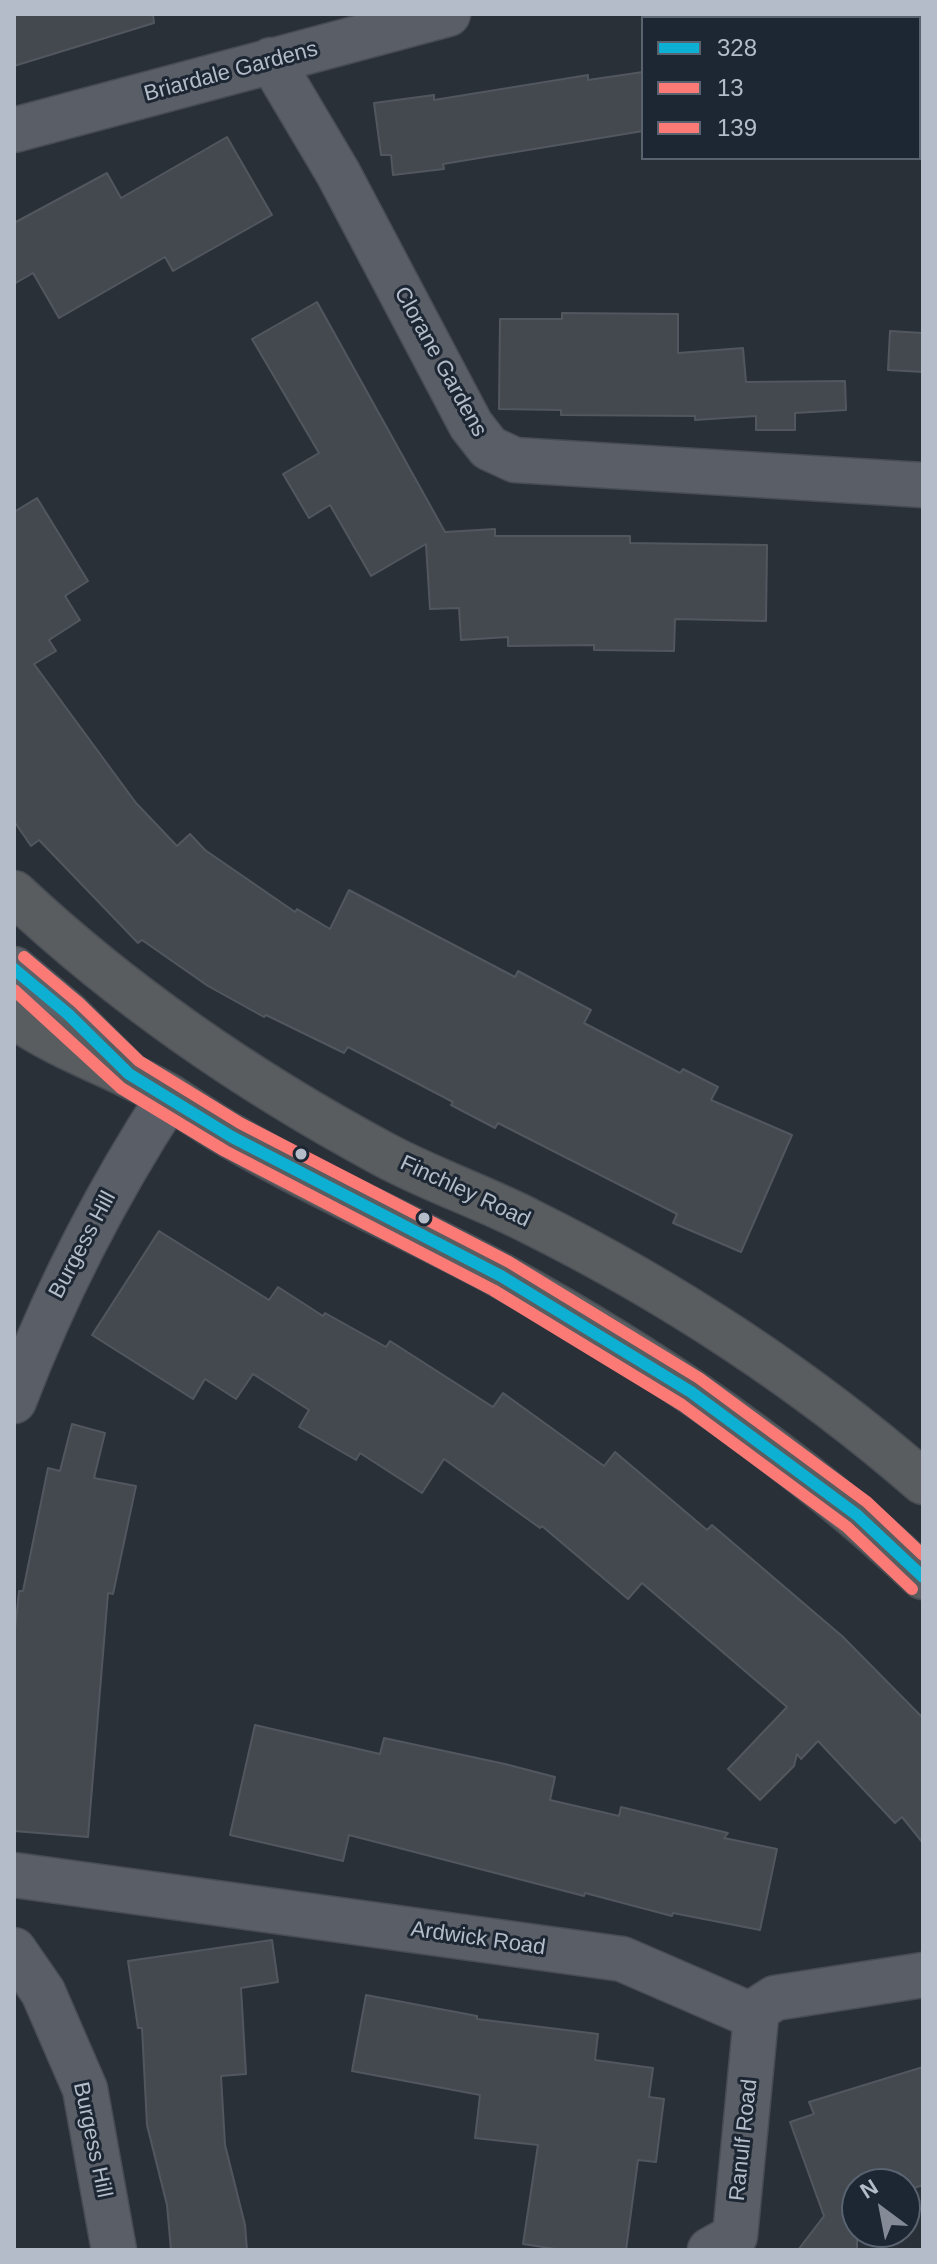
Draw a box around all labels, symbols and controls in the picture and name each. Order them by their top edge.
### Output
legend [641,16,921,160]
text: 328 [717,34,757,61]
street label: Briardale Gardens [141,36,321,108]
text: 13 [717,74,744,101]
text: 139 [717,114,757,141]
street label: Clorane Gardens [388,282,492,442]
unlabelled marker [293,1146,309,1162]
street label: Finchley Road [396,1150,534,1234]
street label: Burgess Hill [44,1187,122,1303]
unlabelled marker [416,1210,432,1226]
street label: Ardwick Road [409,1916,547,1962]
street label: Ranulf Road [724,2078,764,2202]
street label: Burgess Hill [67,2080,117,2200]
north arrow [841,2168,921,2248]
text: N [856,2174,882,2204]

